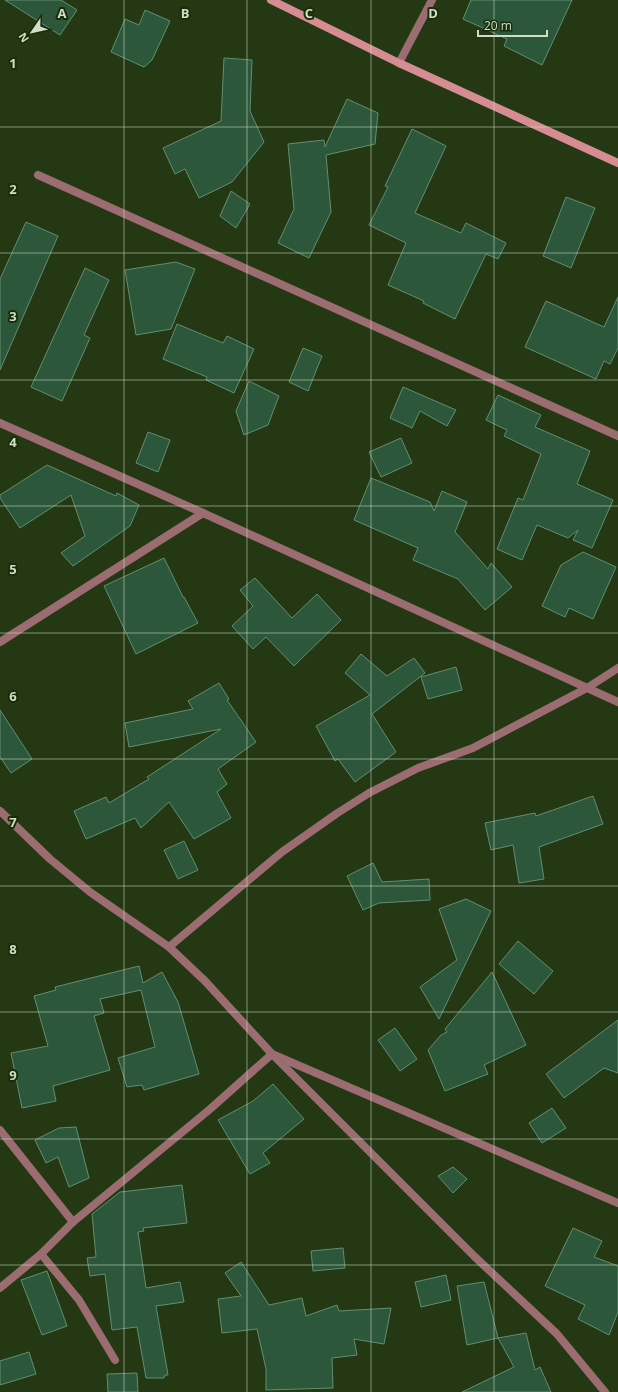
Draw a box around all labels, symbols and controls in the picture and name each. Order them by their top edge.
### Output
text: A [58,4,67,22]
text: B [181,4,190,22]
text: C [305,4,313,22]
text: D [428,4,438,22]
north arrow [12,12,52,52]
scale bar [478,12,547,38]
text: 20 m [484,17,512,34]
text: N [15,30,32,46]
text: 1 [9,54,17,72]
text: 2 [9,180,17,198]
text: 3 [9,307,17,325]
text: 4 [9,433,17,451]
text: 5 [9,560,17,578]
text: 6 [9,687,17,705]
text: 7 [9,813,17,831]
text: 8 [9,940,17,958]
text: 9 [9,1066,17,1084]

